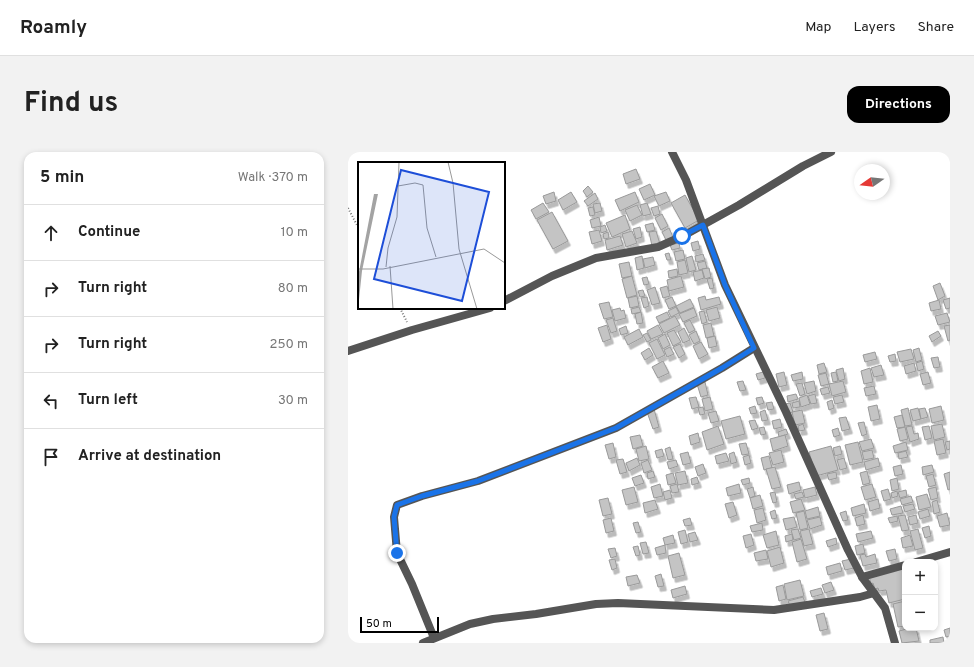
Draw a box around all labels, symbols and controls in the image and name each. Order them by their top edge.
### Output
text: Roamly [20,16,87,40]
text: Map [805,19,831,36]
text: Layers [853,19,895,36]
text: Share [917,19,954,36]
text: Find us [24,86,118,122]
button: Directions [847,86,950,123]
inset map [358,162,505,309]
north arrow [854,164,890,200]
text: 5 min [40,167,84,189]
text: Walk · 370 m [238,170,308,186]
icon: ahead [40,222,62,244]
text: Continue [78,223,140,242]
text: 10 m [281,225,308,241]
route start [673,227,691,245]
icon: right [40,278,62,300]
text: Turn right [78,279,147,298]
text: 80 m [278,281,308,297]
icon: right [40,334,62,356]
text: Turn right [78,335,147,354]
text: 250 m [270,337,308,353]
icon: left [40,390,62,412]
text: Turn left [78,391,138,410]
text: 30 m [278,393,308,409]
icon: arrive [40,446,62,468]
text: Arrive at destination [78,447,221,466]
route end [388,544,406,562]
map controls [902,559,938,631]
button: + [902,559,938,595]
button: − [902,595,938,631]
scale bar [360,615,439,634]
text: 50 m [366,617,392,631]

